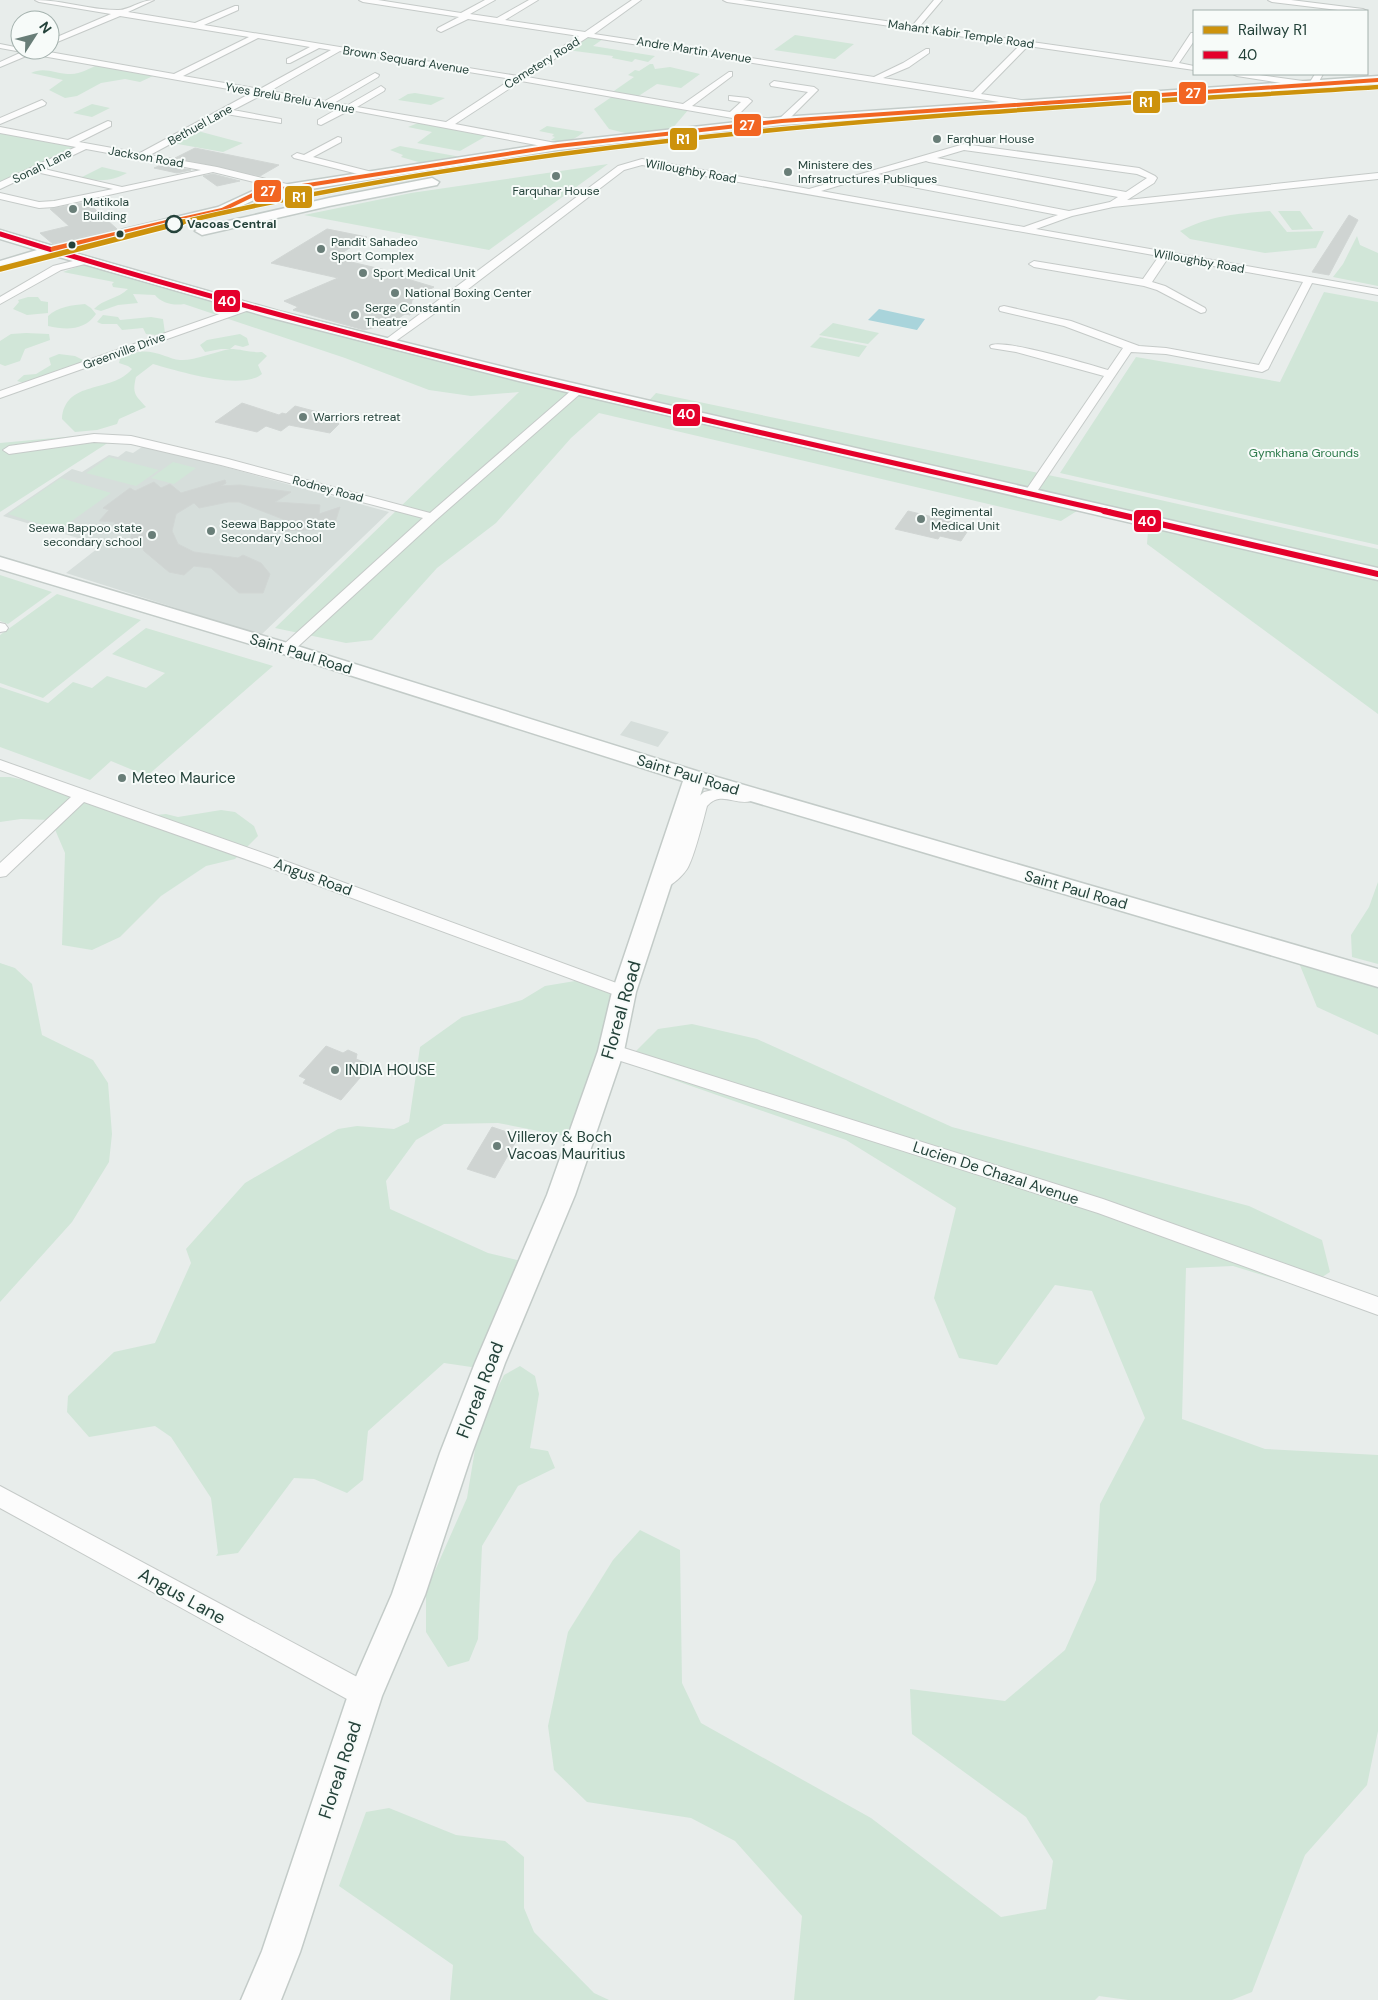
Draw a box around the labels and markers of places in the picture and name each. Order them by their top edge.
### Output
place label: Farqhuar House [947,131,1034,147]
marker: Farqhuar House [931,133,943,145]
place label: Ministere des Infrsatructures Publiques [798,157,937,187]
marker: Ministere des Infrsatructures Publiques [782,166,794,178]
marker: Farquhar House [550,170,562,182]
place label: Farquhar House [512,183,600,199]
place label: Matikola Building [83,194,129,224]
marker: Matikola Building [67,203,79,215]
marker: Vacoas Central [165,215,183,233]
place label: Vacoas Central [187,216,276,232]
unlabelled marker [115,229,125,239]
place label: Pandit Sahadeo Sport Complex [331,234,418,264]
unlabelled marker [67,240,77,250]
marker: Pandit Sahadeo Sport Complex [315,243,327,255]
place label: Sport Medical Unit [373,265,476,281]
marker: Sport Medical Unit [357,267,369,279]
place label: National Boxing Center [405,285,532,301]
marker: National Boxing Center [389,287,401,299]
place label: Serge Constantin Theatre [365,300,461,330]
marker: Serge Constantin Theatre [349,309,361,321]
place label: Warriors retreat [313,409,401,425]
marker: Warriors retreat [297,411,309,423]
place label: Regimental Medical Unit [931,504,1000,534]
marker: Regimental Medical Unit [915,513,927,525]
place label: Seewa Bappoo State Secondary School [221,516,336,546]
place label: Seewa Bappoo state secondary school [29,520,142,550]
marker: Seewa Bappoo State Secondary School [205,525,217,537]
marker: Seewa Bappoo state secondary school [146,529,158,541]
place label: Meteo Maurice [132,768,236,788]
marker: Meteo Maurice [116,772,128,784]
place label: INDIA HOUSE [345,1060,435,1080]
marker: INDIA HOUSE [329,1064,341,1076]
place label: Villeroy & Boch Vacoas Mauritius [507,1127,626,1164]
marker: Villeroy & Boch Vacoas Mauritius [491,1140,503,1152]

